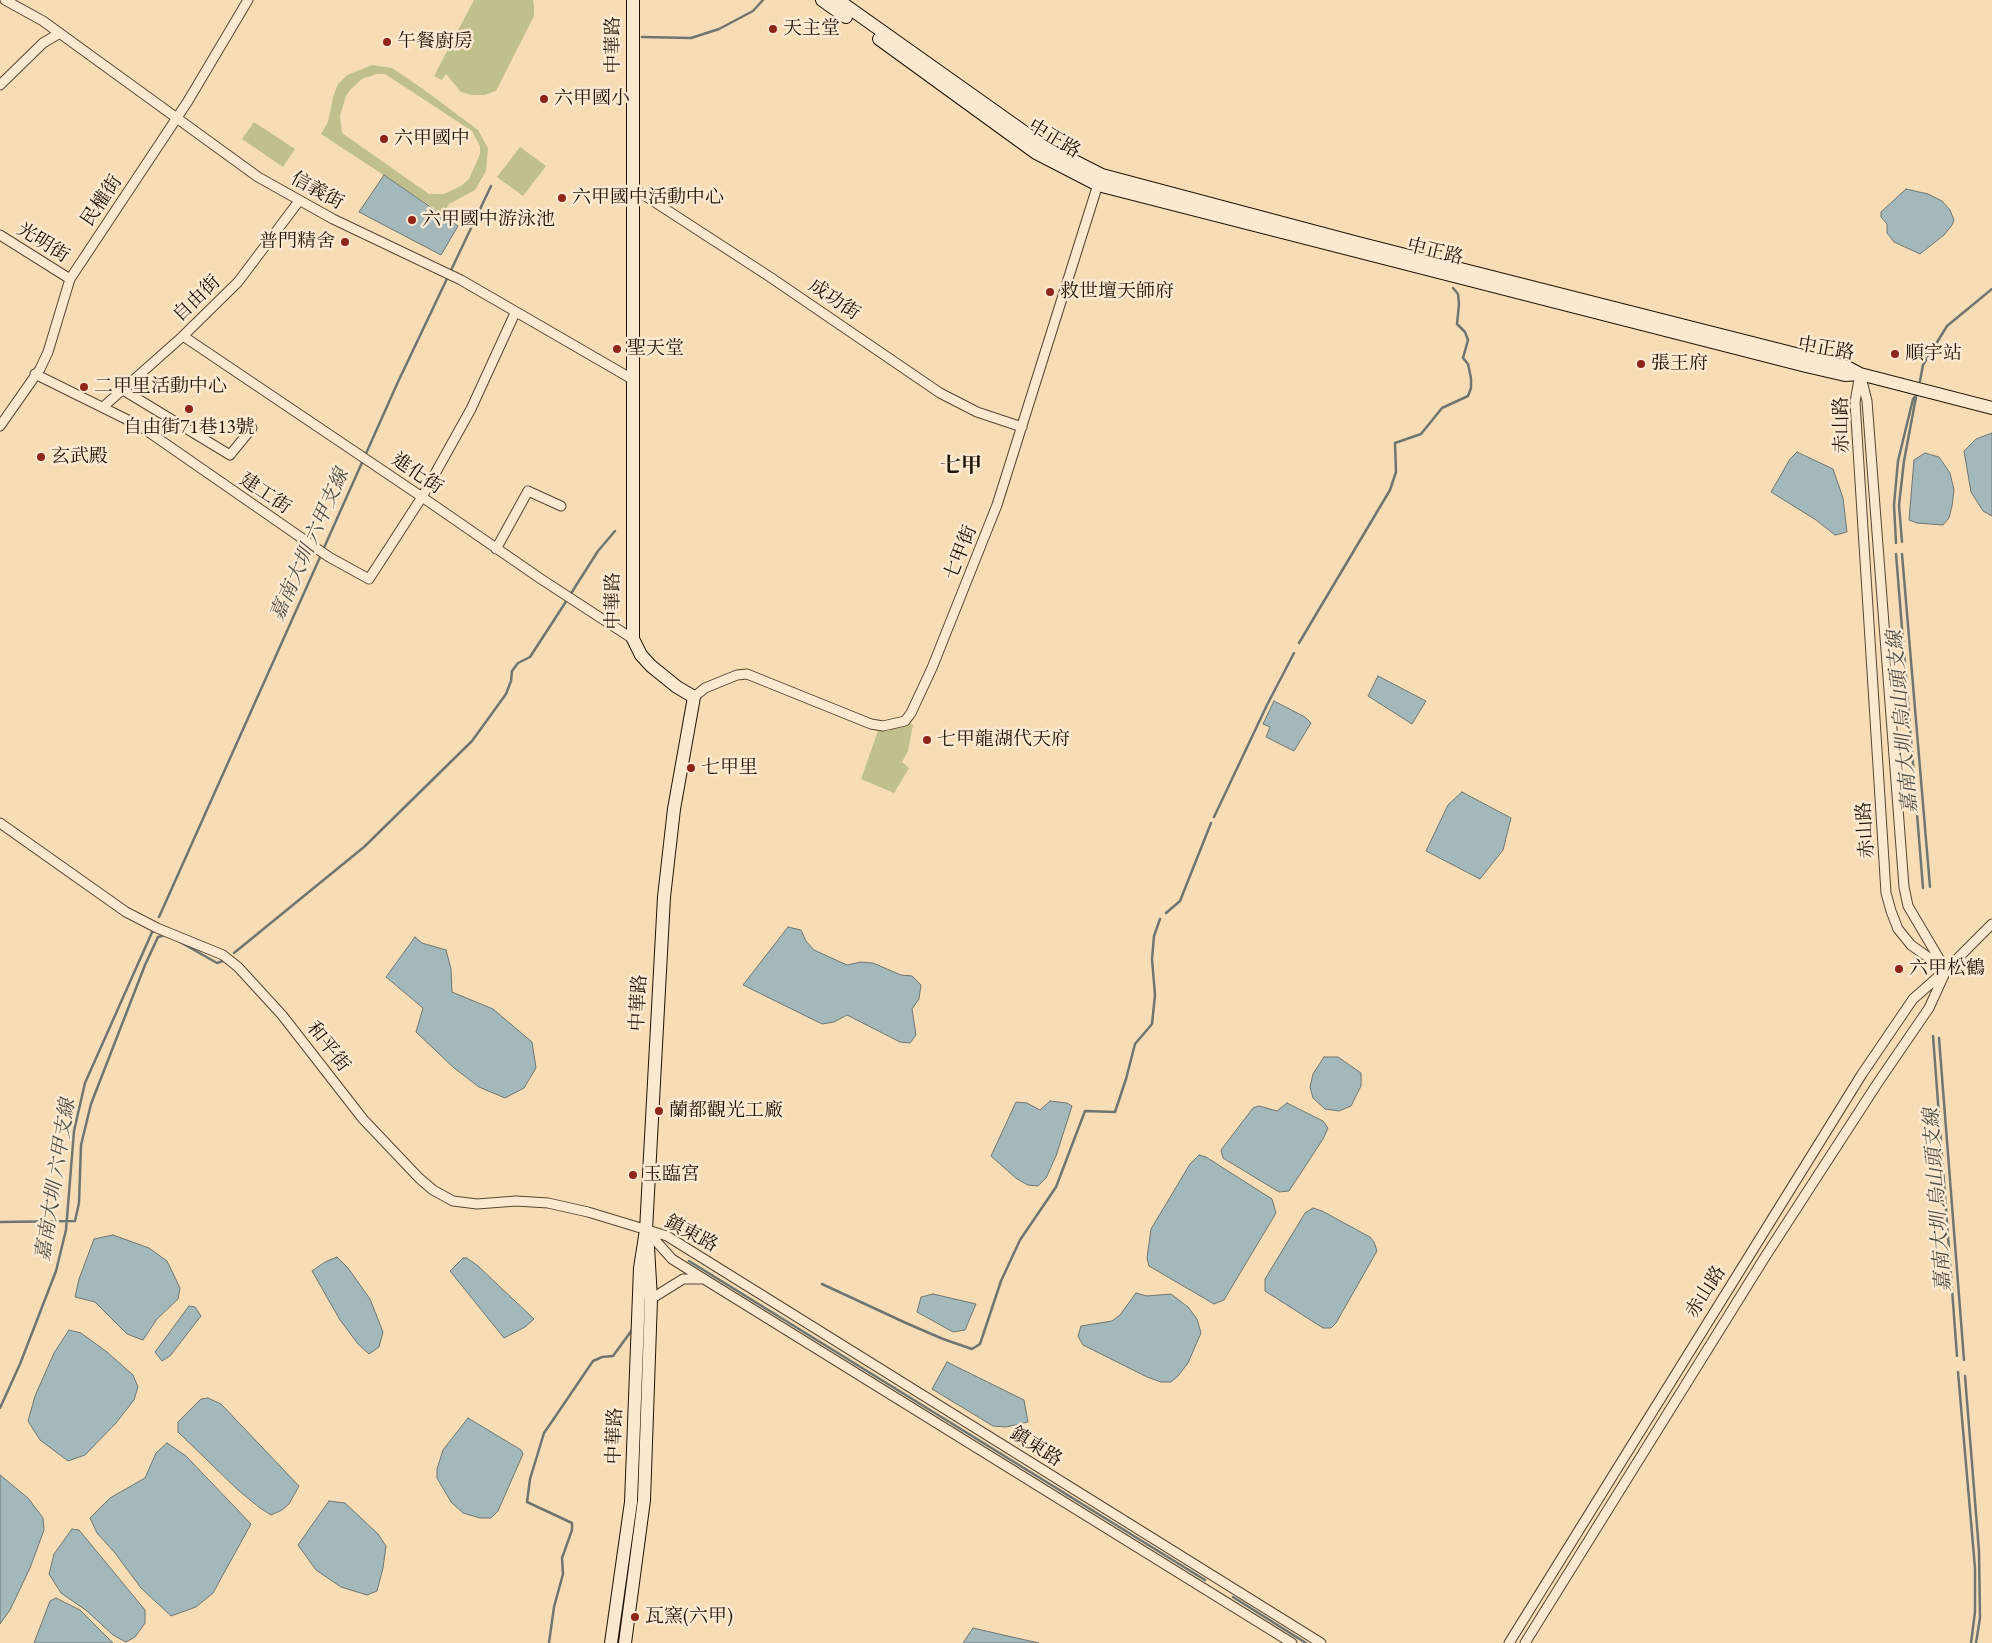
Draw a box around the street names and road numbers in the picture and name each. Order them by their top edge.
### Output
street label: 中華路 [603,17,625,73]
street label: 中正路 [1024,115,1084,163]
street label: 信義街 [287,167,347,215]
street label: 民權街 [77,171,127,231]
street label: 光明街 [13,218,73,268]
street label: 中正路 [1405,234,1465,270]
street label: 自由街 [169,271,225,327]
street label: 成功街 [804,275,864,325]
street label: 中正路 [1796,333,1856,365]
street label: 赤山路 [1830,396,1854,454]
street label: 進化街 [387,449,447,499]
street label: 建工街 [235,469,295,519]
street label: 七甲街 [940,522,982,584]
street label: 中華路 [603,573,625,629]
street label: 赤山路 [1853,801,1879,859]
street label: 中華路 [626,974,652,1032]
street label: 和平街 [301,1018,355,1076]
street label: 鎮東路 [660,1211,722,1257]
street label: 赤山路 [1681,1262,1731,1322]
street label: 中華路 [603,1407,627,1465]
street label: 鎮東路 [1006,1422,1066,1472]

